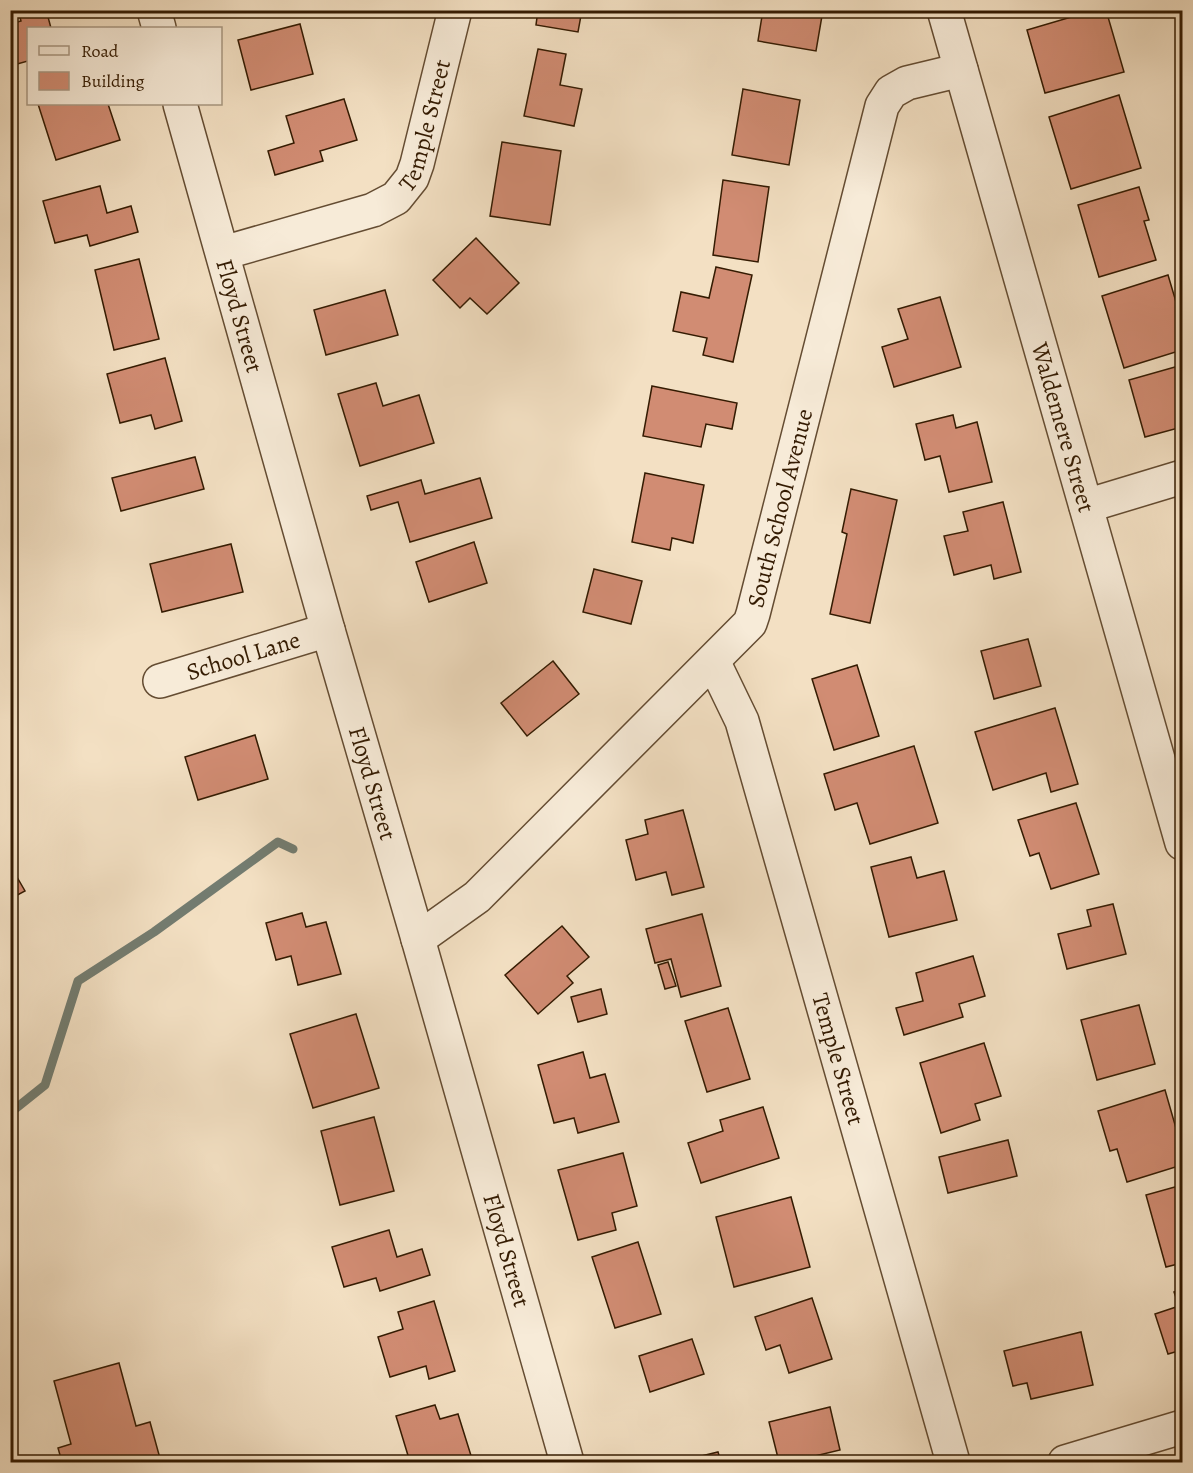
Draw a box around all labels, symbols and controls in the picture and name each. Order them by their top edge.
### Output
legend [27,27,222,105]
text: Road [81,39,119,63]
street label: Temple Street [391,56,458,198]
text: Building [81,69,145,93]
street label: Floyd Street [208,255,271,376]
street label: Waldemere Street [1023,338,1103,516]
street label: South School Avenue [739,405,821,611]
street label: School Lane [183,623,304,688]
street label: Floyd Street [341,723,404,844]
street label: Temple Street [804,989,872,1129]
street label: Floyd Street [475,1190,538,1311]

